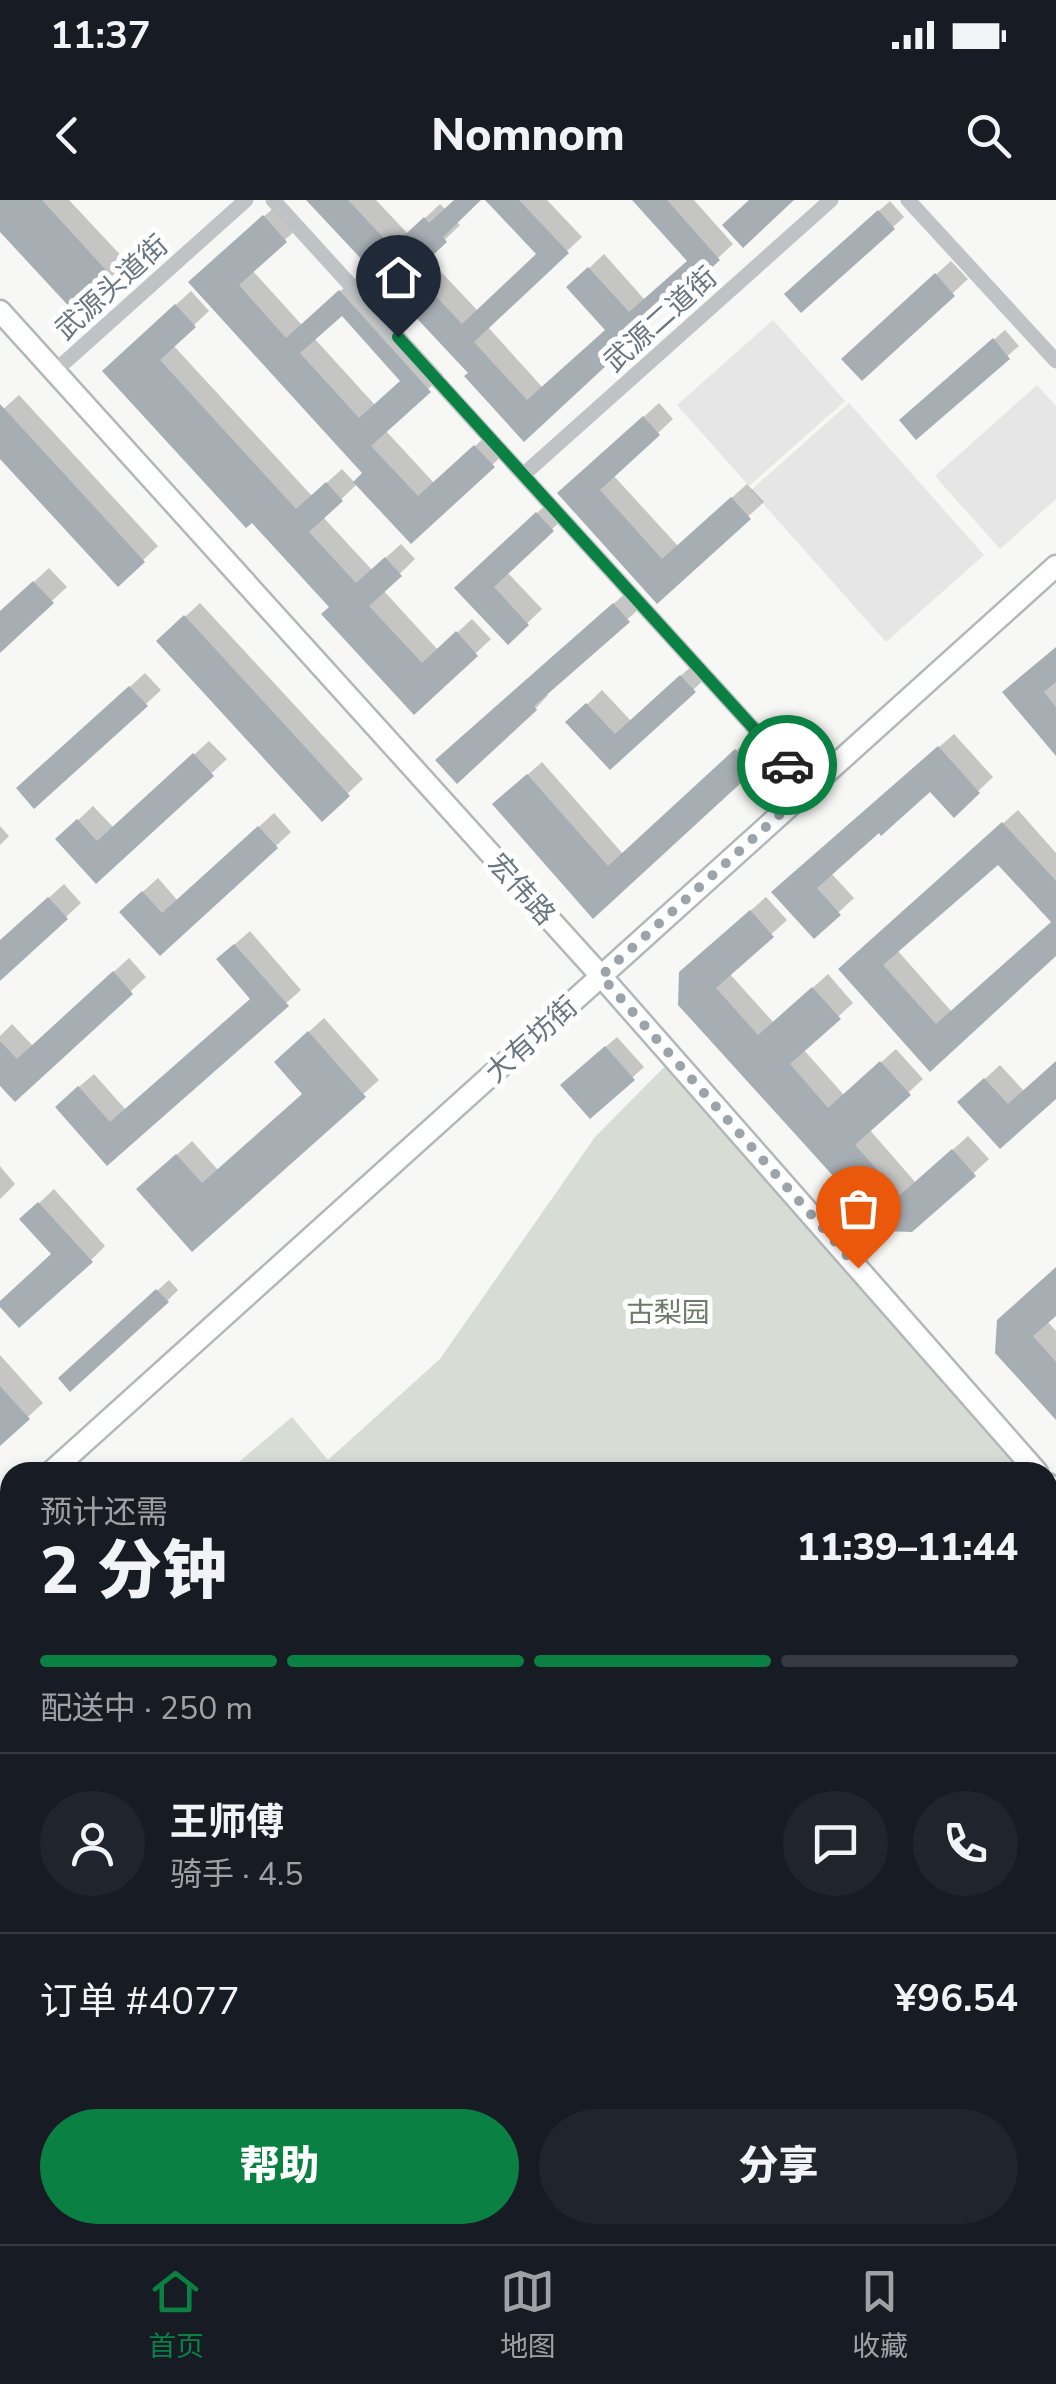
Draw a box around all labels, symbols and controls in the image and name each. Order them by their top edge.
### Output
text: 11:37 [50,10,151,61]
text: Nomnom [431,105,625,166]
icon: back [40,108,95,163]
icon: search [961,108,1016,163]
street label: 武源头道街 [47,227,176,349]
pin [356,235,441,338]
icon: home [371,250,426,305]
street label: 武源二道街 [596,259,725,381]
courier [737,715,837,815]
icon: car [760,738,815,793]
street label: 宏伟路 [479,846,563,934]
street label: 大有坊街 [477,988,586,1091]
pin [816,1166,901,1269]
icon: bag [831,1181,886,1236]
park label: 古梨园 [626,1294,710,1332]
text: 预计还需 [40,1491,168,1534]
text: 11:39–11:44 [797,1522,1018,1573]
text: 2 分钟 [40,1527,227,1616]
text: 配送中 · 250 m [40,1687,253,1730]
button: person [40,1791,145,1896]
button: chat [783,1791,888,1896]
button: phone [913,1791,1018,1896]
text: 王师傅 [170,1797,284,1848]
text: 骑手 · 4.5 [170,1853,303,1896]
text: ¥96.54 [895,1973,1018,2024]
text: 订单 #4077 [40,1976,240,2027]
button: 帮助 [40,2109,519,2224]
button: 分享 [539,2109,1018,2224]
tab: 首页 [148,2264,204,2366]
tab: 地图 [500,2264,556,2366]
tab: 收藏 [852,2264,908,2366]

